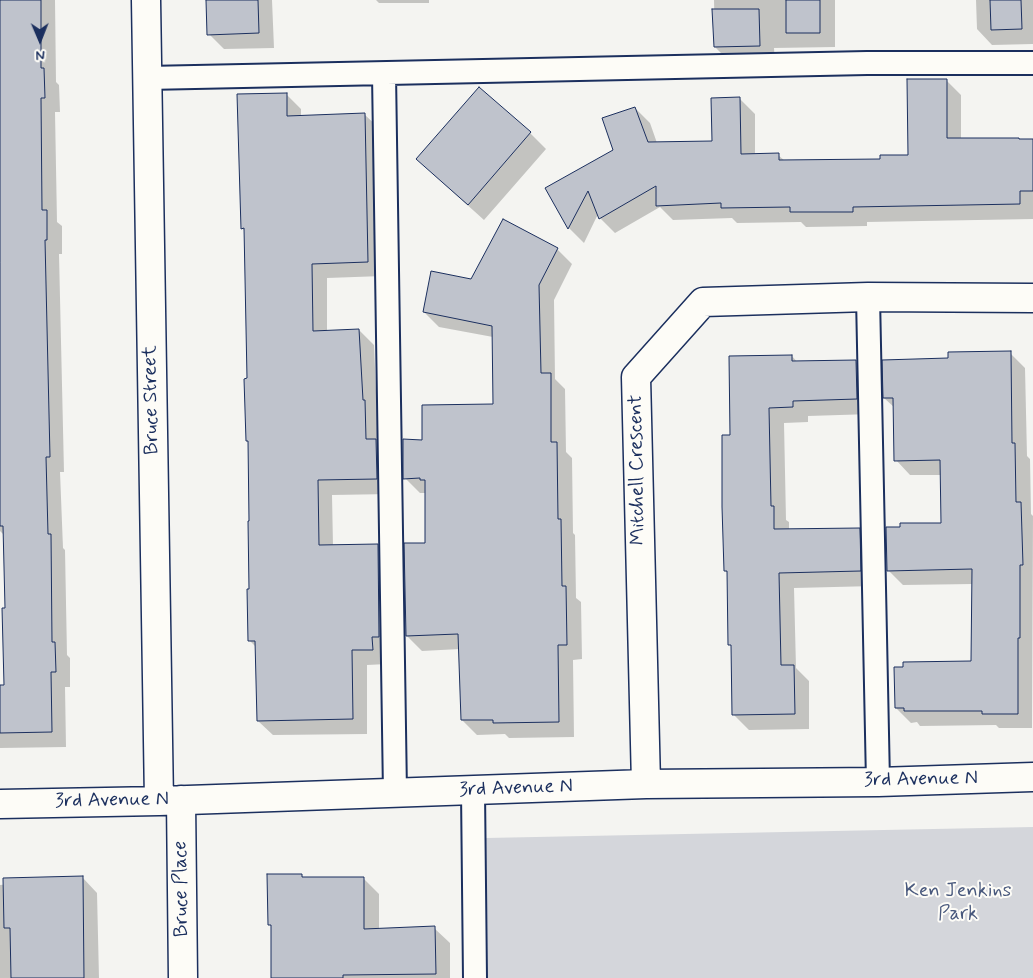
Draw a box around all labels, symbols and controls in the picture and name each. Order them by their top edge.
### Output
north arrow [15,15,65,65]
text: N [35,46,45,64]
street label: Bruce Street [139,345,165,455]
street label: Mitchell Crescent [625,394,651,546]
street label: 3rd Avenue N [864,767,978,793]
street label: 3rd Avenue N [459,775,573,803]
street label: 3rd Avenue N [55,788,169,814]
street label: Bruce Place [169,841,195,937]
park label: Ken Jenkins Park [905,880,1011,927]

